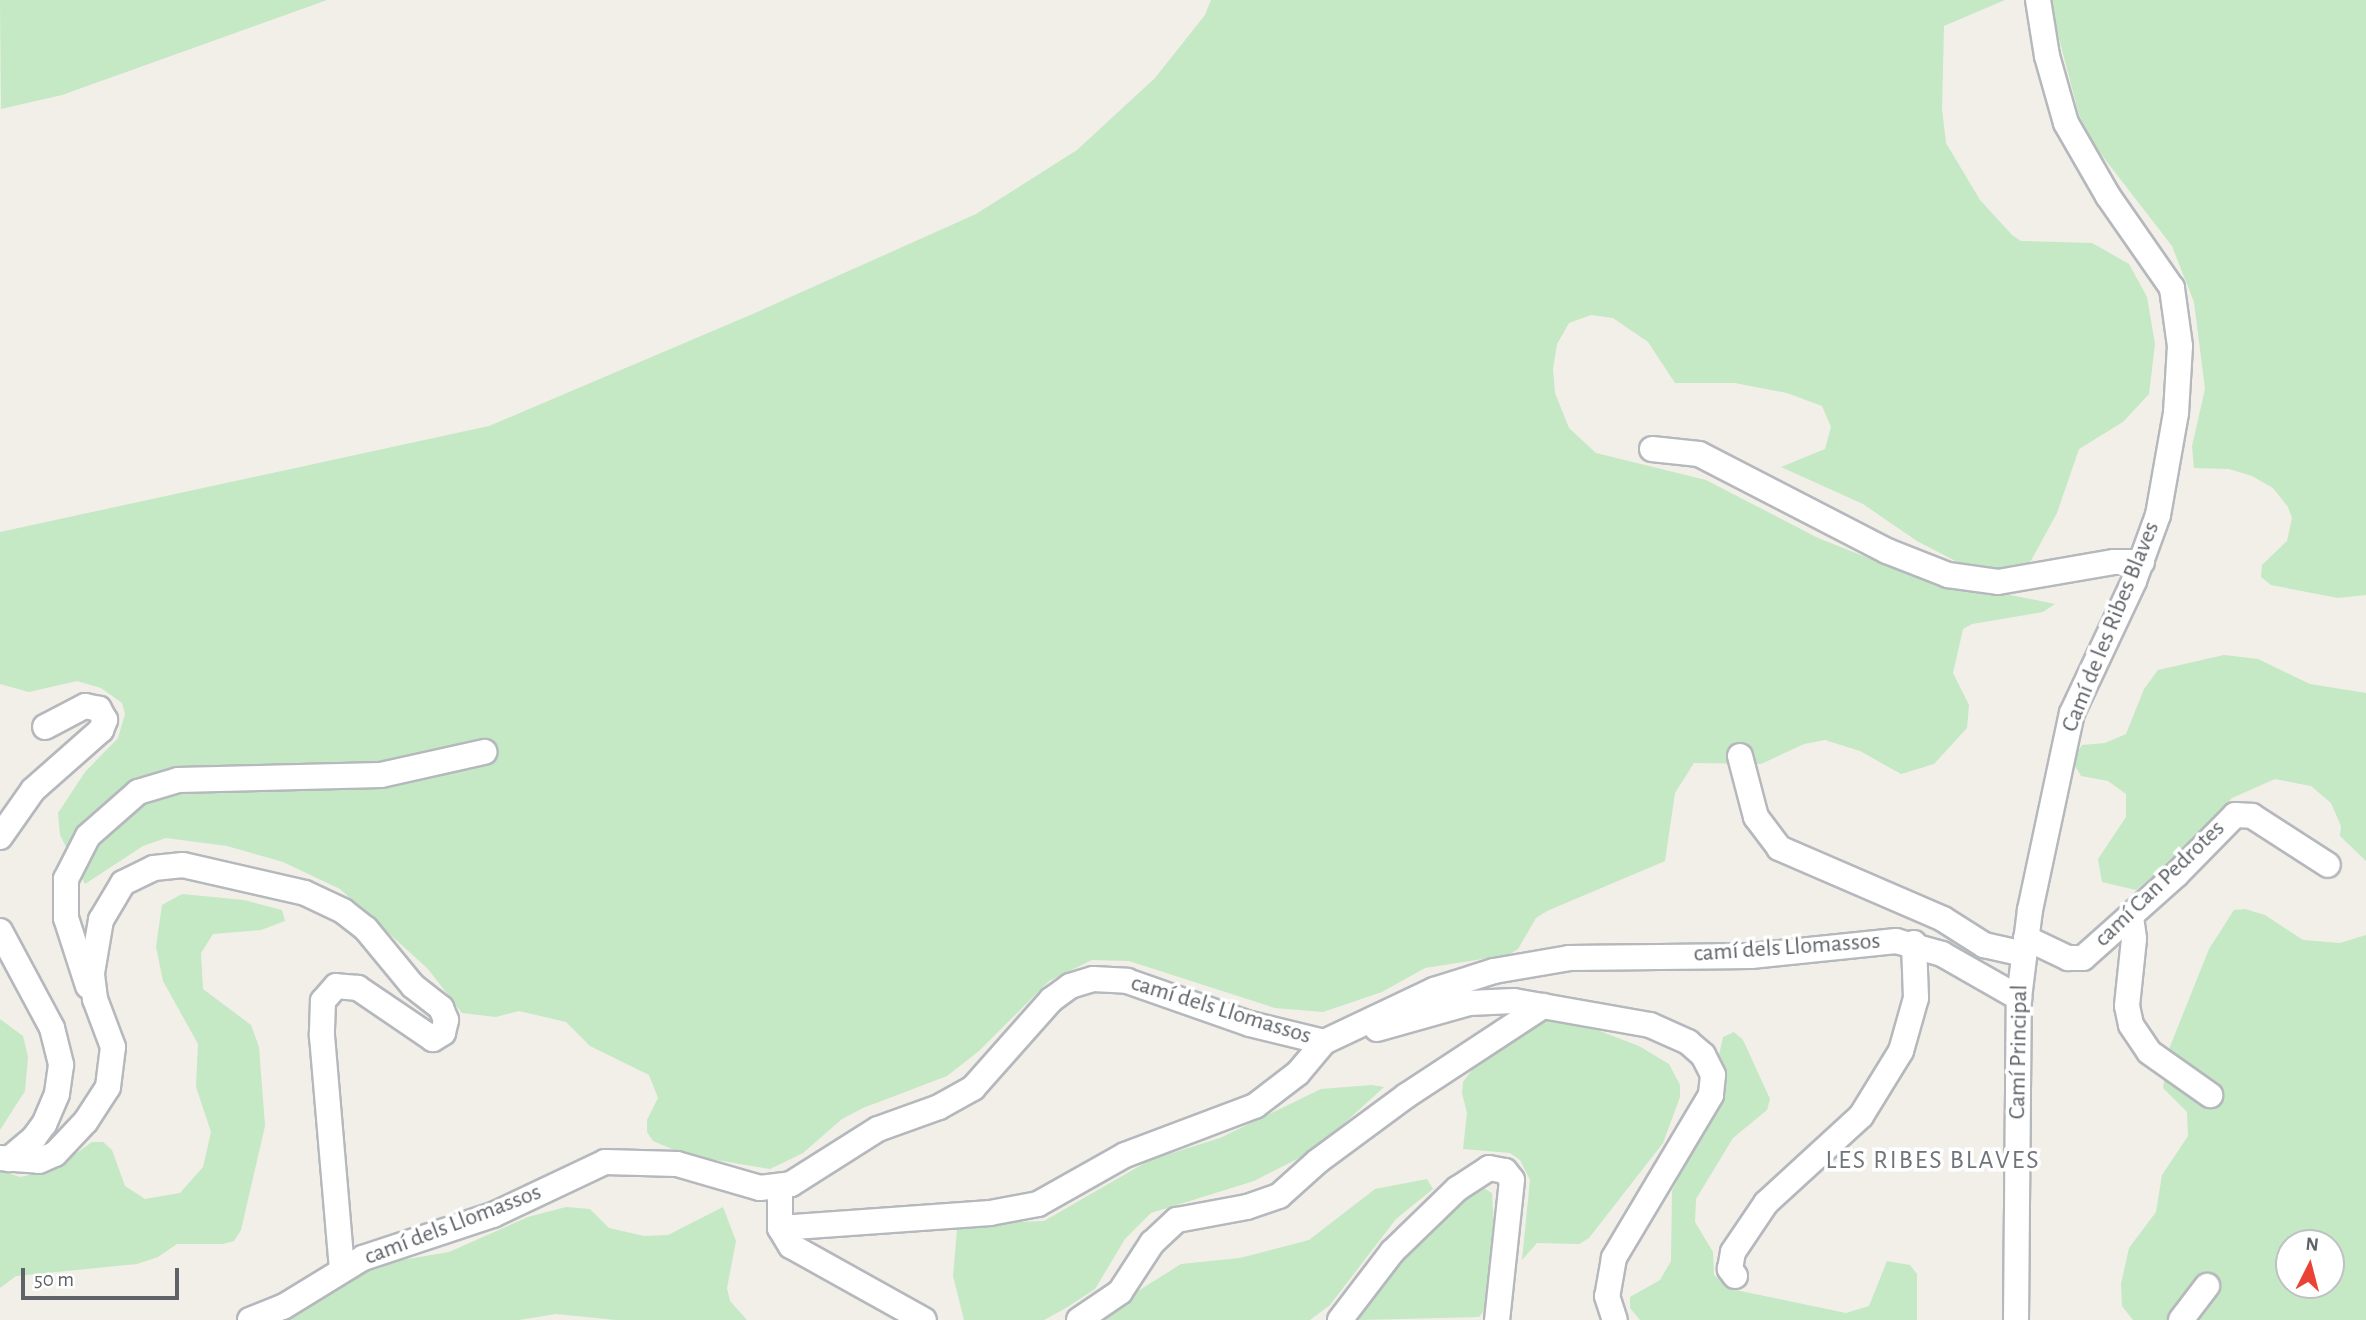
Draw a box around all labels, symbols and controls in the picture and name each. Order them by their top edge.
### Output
street label: Camí de les Ribes Blaves [2056,518,2166,736]
street label: camí Can Pedrotes [2089,815,2231,953]
street label: camí dels Llomassos [1693,927,1881,969]
street label: camí dels Llomassos [1127,969,1315,1051]
street label: Camí Principal [2003,984,2035,1120]
district label: LES RIBES BLAVES [1827,1145,2039,1177]
street label: camí dels Llomassos [360,1178,546,1272]
north arrow [2275,1229,2345,1299]
text: N [2304,1234,2320,1255]
scale bar [24,1254,182,1298]
text: 50 m [34,1269,74,1290]

